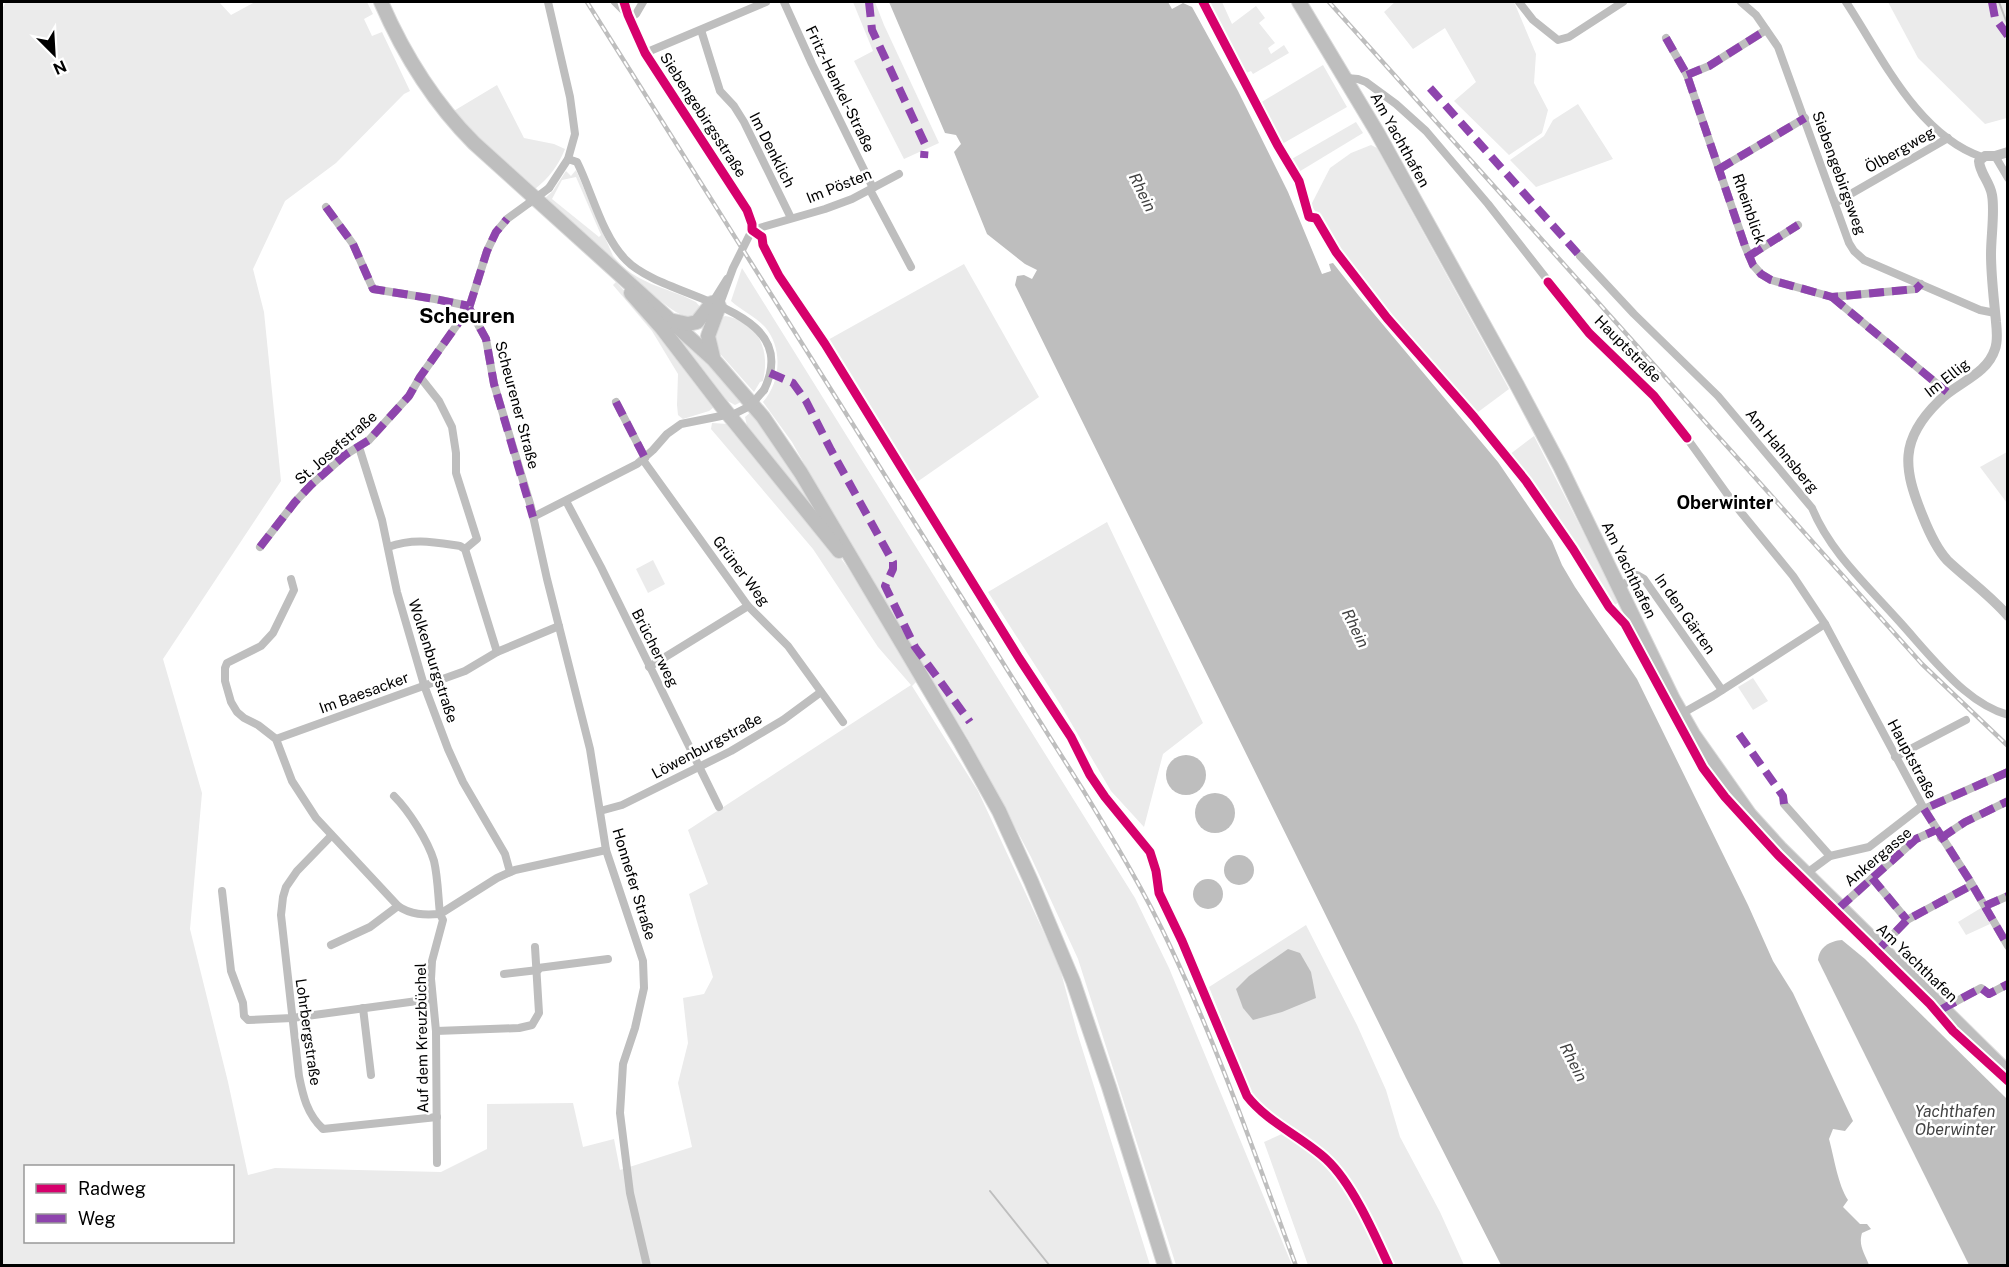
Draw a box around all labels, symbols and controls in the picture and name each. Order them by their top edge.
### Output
street label: Fritz-Henkel-Straße [803,23,878,155]
north arrow [24,24,84,84]
street label: Siebengebirgsstraße [657,49,750,180]
text: N [50,56,69,78]
street label: Am Yachthafen [1367,89,1433,190]
street label: Siebengebirgsweg [1809,109,1870,237]
street label: Im Denklich [746,110,799,190]
street label: Ölbergweg [1862,122,1937,176]
street label: Im Pösten [804,165,874,206]
water label: Rhein [1125,170,1160,215]
street label: Rheinblick [1730,171,1769,246]
district label: Scheuren [419,303,515,328]
street label: Hauptstraße [1591,312,1665,386]
street label: Scheurener Straße [492,339,543,471]
street label: Im Ellig [1921,355,1972,400]
street label: Am Hahnsberg [1742,405,1822,496]
street label: St. Josefstraße [291,407,380,488]
district label: Oberwinter [1677,492,1774,513]
street label: Am Yachthafen [1599,519,1660,621]
street label: Grüner Weg [710,532,773,609]
street label: In den Gärten [1652,570,1719,657]
street label: Wolkenburgstraße [406,597,461,725]
street label: Brücherweg [629,606,682,690]
water label: Rhein [1338,606,1373,651]
street label: Im Baesacker [317,668,411,717]
street label: Löwenburgstraße [649,709,765,782]
street label: Hauptstraße [1884,716,1940,801]
street label: Ankergasse [1841,824,1915,890]
street label: Honnefer Straße [609,826,660,942]
street label: Am Yachthafen [1873,920,1961,1005]
street label: Auf dem Kreuzbüchel [412,963,431,1113]
street label: Lohrbergstraße [293,977,324,1087]
water label: Rhein [1556,1040,1591,1085]
water label: Yachthafen Oberwinter [1915,1102,1996,1139]
legend [24,1165,234,1243]
text: Radweg [78,1178,146,1199]
text: Weg [78,1208,116,1229]

